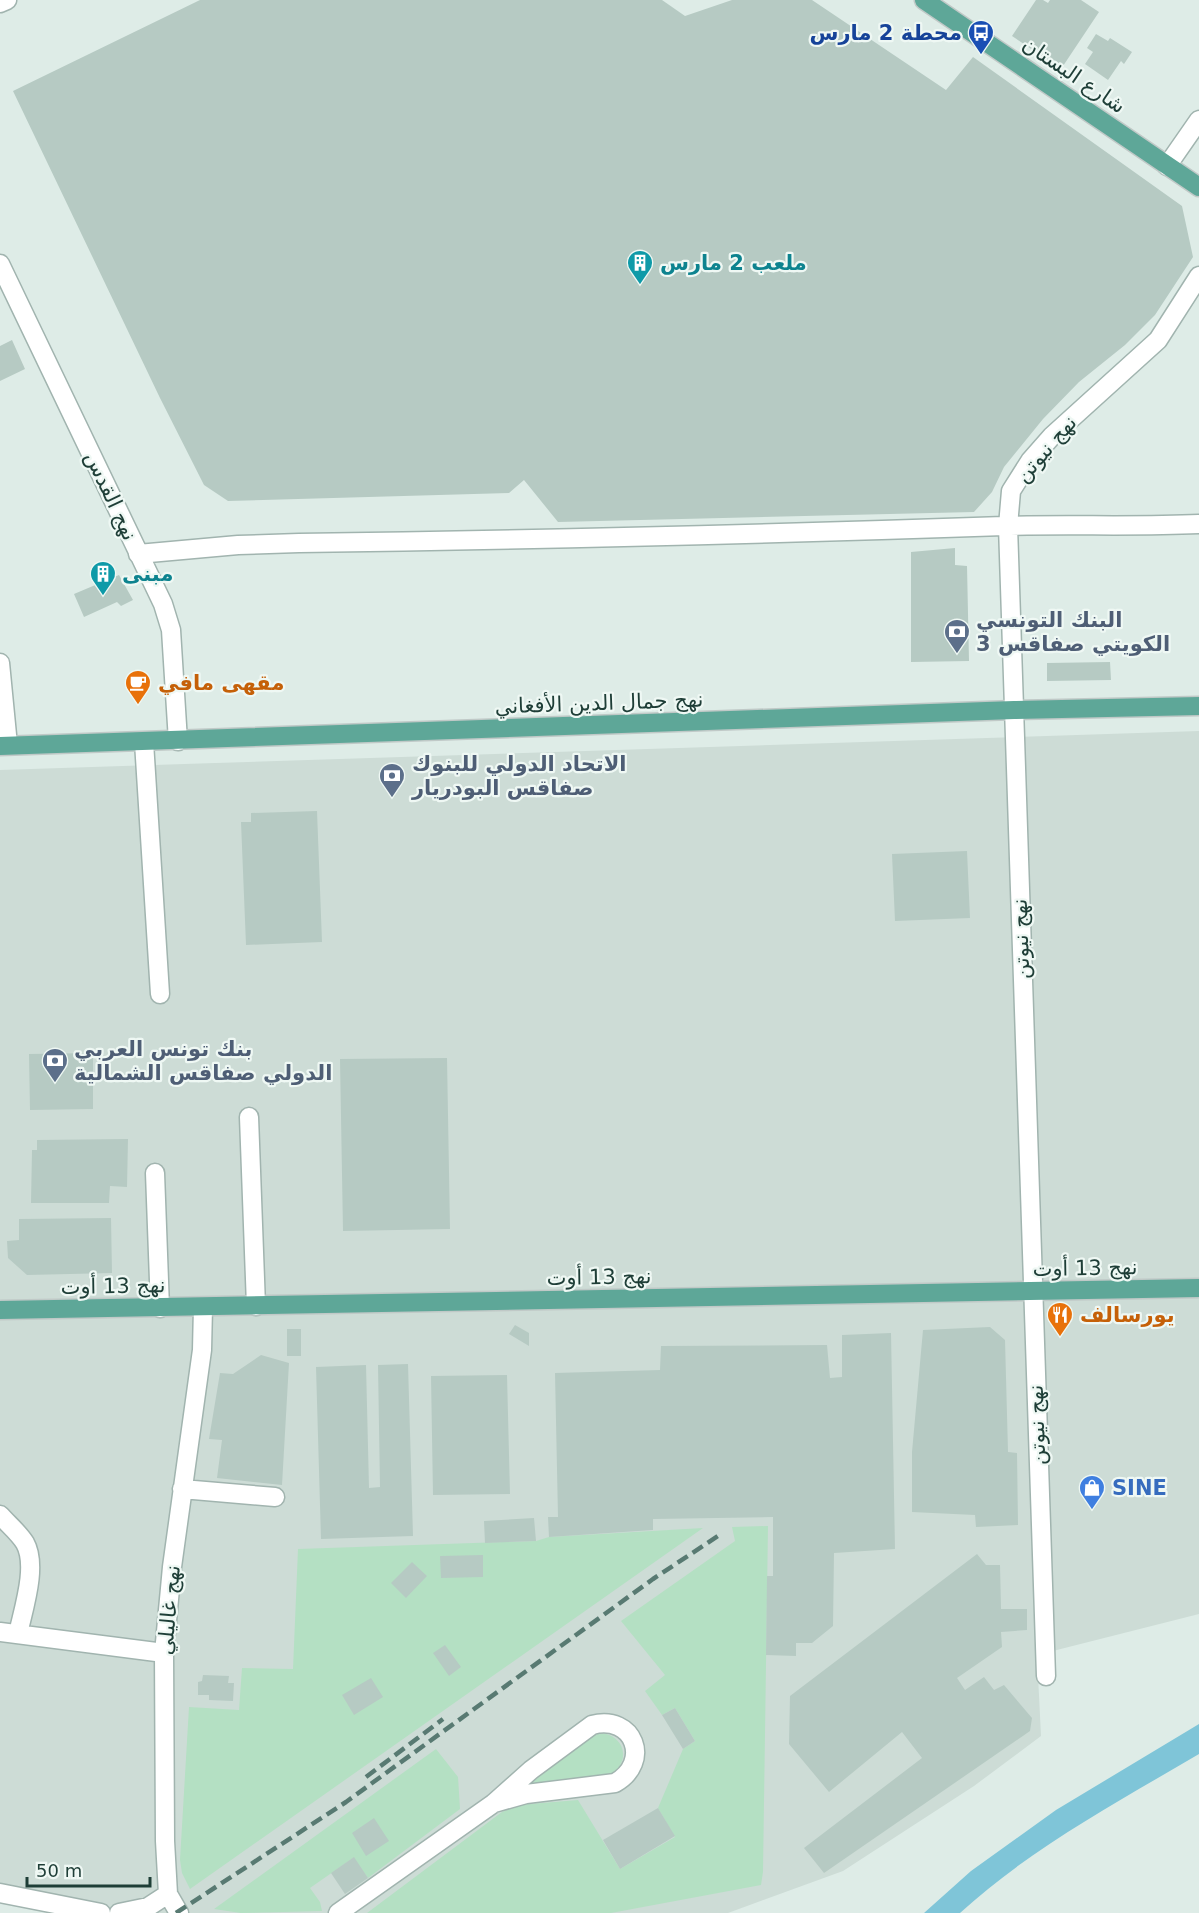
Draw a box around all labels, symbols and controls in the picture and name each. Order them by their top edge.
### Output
bus stop icon: محطة 2 مارس [966,18,996,56]
place label: محطة 2 مارس [809,21,962,45]
street label: شارع البستان [1018,32,1130,118]
building icon: ملعب 2 مارس [625,248,655,286]
place label: ملعب 2 مارس [660,251,807,275]
street label: نهج نيوتن [1010,411,1082,487]
street label: نهج القدس [80,448,142,544]
building icon: مبنى [88,559,118,597]
place label: مبنى [122,562,173,586]
place label: البنك التونسي الكويتي صفاقس 3 [976,608,1170,656]
bank icon: البنك التونسي الكويتي صفاقس 3 [942,617,972,655]
cafe icon: مقهى مافي [123,668,153,706]
place label: مقهى مافي [158,671,284,695]
street label: نهج جمال الدين الأفغاني [494,686,704,719]
place label: الاتحاد الدولي للبنوك صفاقس البودريار [411,752,627,800]
bank icon: الاتحاد الدولي للبنوك صفاقس البودريار [377,761,407,799]
street label: نهج نيوتن [1008,898,1034,980]
place label: بنك تونس العربي الدولي صفاقس الشمالية [74,1037,332,1085]
bank icon: بنك تونس العربي الدولي صفاقس الشمالية [40,1046,70,1084]
street label: نهج 13 أوت [1032,1253,1138,1281]
street label: نهج 13 أوت [546,1262,652,1290]
street label: نهج 13 أوت [60,1271,166,1299]
restaurant icon: يورسالف [1045,1300,1075,1338]
place label: يورسالف [1080,1303,1175,1327]
street label: نهج نيوتن [1024,1384,1050,1466]
shop icon: SINE [1077,1473,1107,1511]
place label: SINE [1112,1476,1167,1500]
street label: نهج غاليلي [153,1564,185,1656]
scale bar [27,1850,150,1888]
text: 50 m [36,1860,82,1881]

